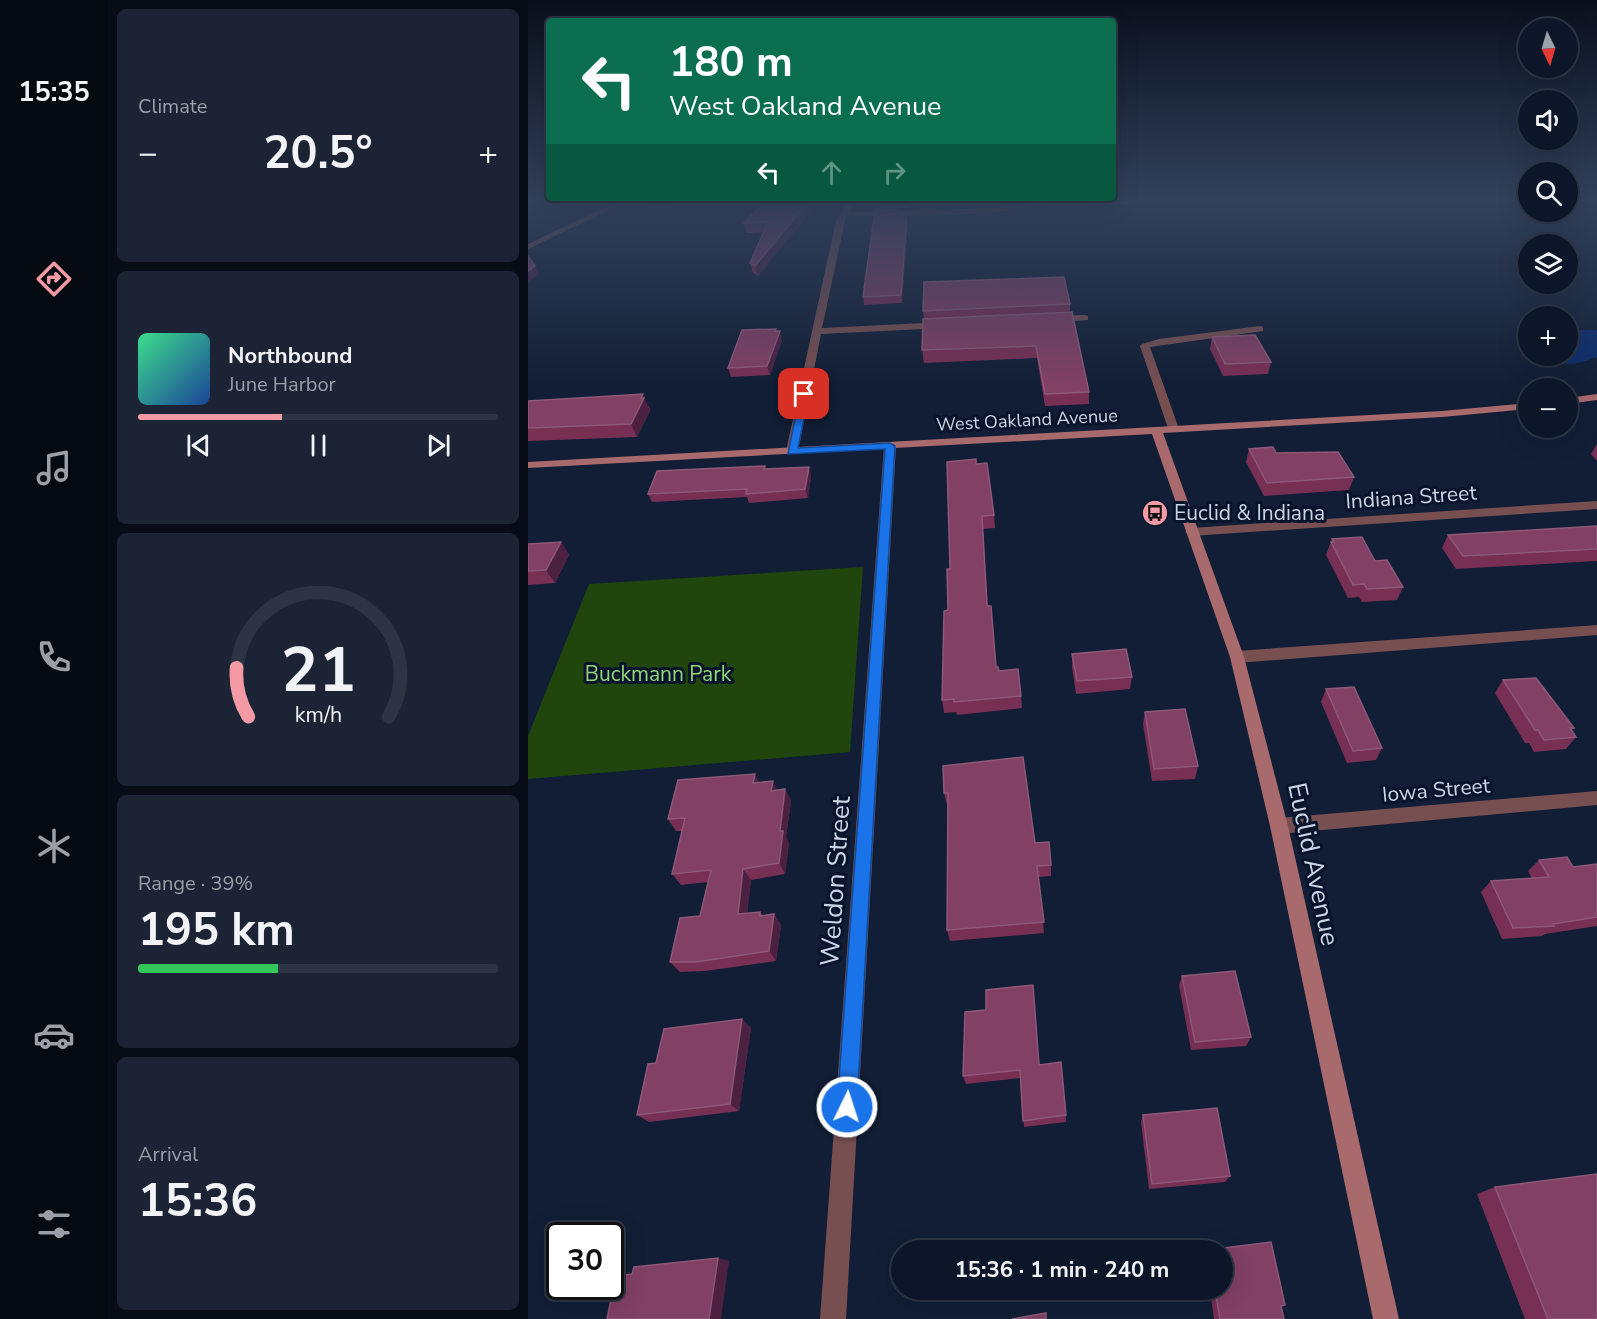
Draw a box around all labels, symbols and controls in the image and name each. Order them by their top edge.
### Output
north arrow [1518,18,1578,78]
map controls [1518,18,1578,438]
text: 180 m [669,34,793,91]
icon: left [570,42,648,120]
text: 15:35 [18,74,90,111]
text: West Oakland Avenue [669,88,941,125]
button: sound [1518,90,1578,150]
text: Climate [138,93,207,120]
text: 20.5° [263,123,373,184]
text: − [138,131,158,176]
text: + [478,131,498,176]
icon: left [752,156,785,189]
icon: ahead [815,156,848,189]
icon: right [878,156,911,189]
button: search [1518,162,1578,222]
button: layers [1518,234,1578,294]
icon: directions [33,258,75,300]
button: + [1518,306,1578,366]
text: Northbound [228,341,352,371]
pin [778,368,829,419]
text: June Harbor [228,371,336,398]
icon: arrive [787,377,820,410]
button: − [1518,378,1578,438]
street label: West Oakland Avenue [936,403,1118,437]
icon: previous [182,429,215,462]
icon: pause [302,429,335,462]
icon: next [422,429,455,462]
icon: music [33,447,75,489]
street label: Indiana Street [1345,478,1478,516]
bus stop icon: Euclid & Indiana [1140,498,1170,528]
place label: Euclid & Indiana [1174,499,1325,527]
text: 21 [281,628,355,713]
icon: phone [33,636,75,678]
park label: Buckmann Park [585,660,732,688]
text: km/h [294,700,342,730]
street label: Iowa Street [1381,771,1492,809]
street label: Euclid Avenue [1279,779,1348,949]
street label: Weldon Street [812,794,859,967]
icon: climate [33,825,75,867]
text: Range · 39% [138,870,253,897]
text: 195 km [138,900,295,961]
icon: car [33,1014,75,1056]
position arrow [815,1075,879,1139]
text: Arrival [138,1141,198,1168]
text: 15:36 [138,1171,257,1232]
icon: filters [33,1203,75,1245]
speed limit sign: 30 [546,1222,624,1300]
text: 15:36 · 1 min · 240 m [955,1255,1169,1285]

